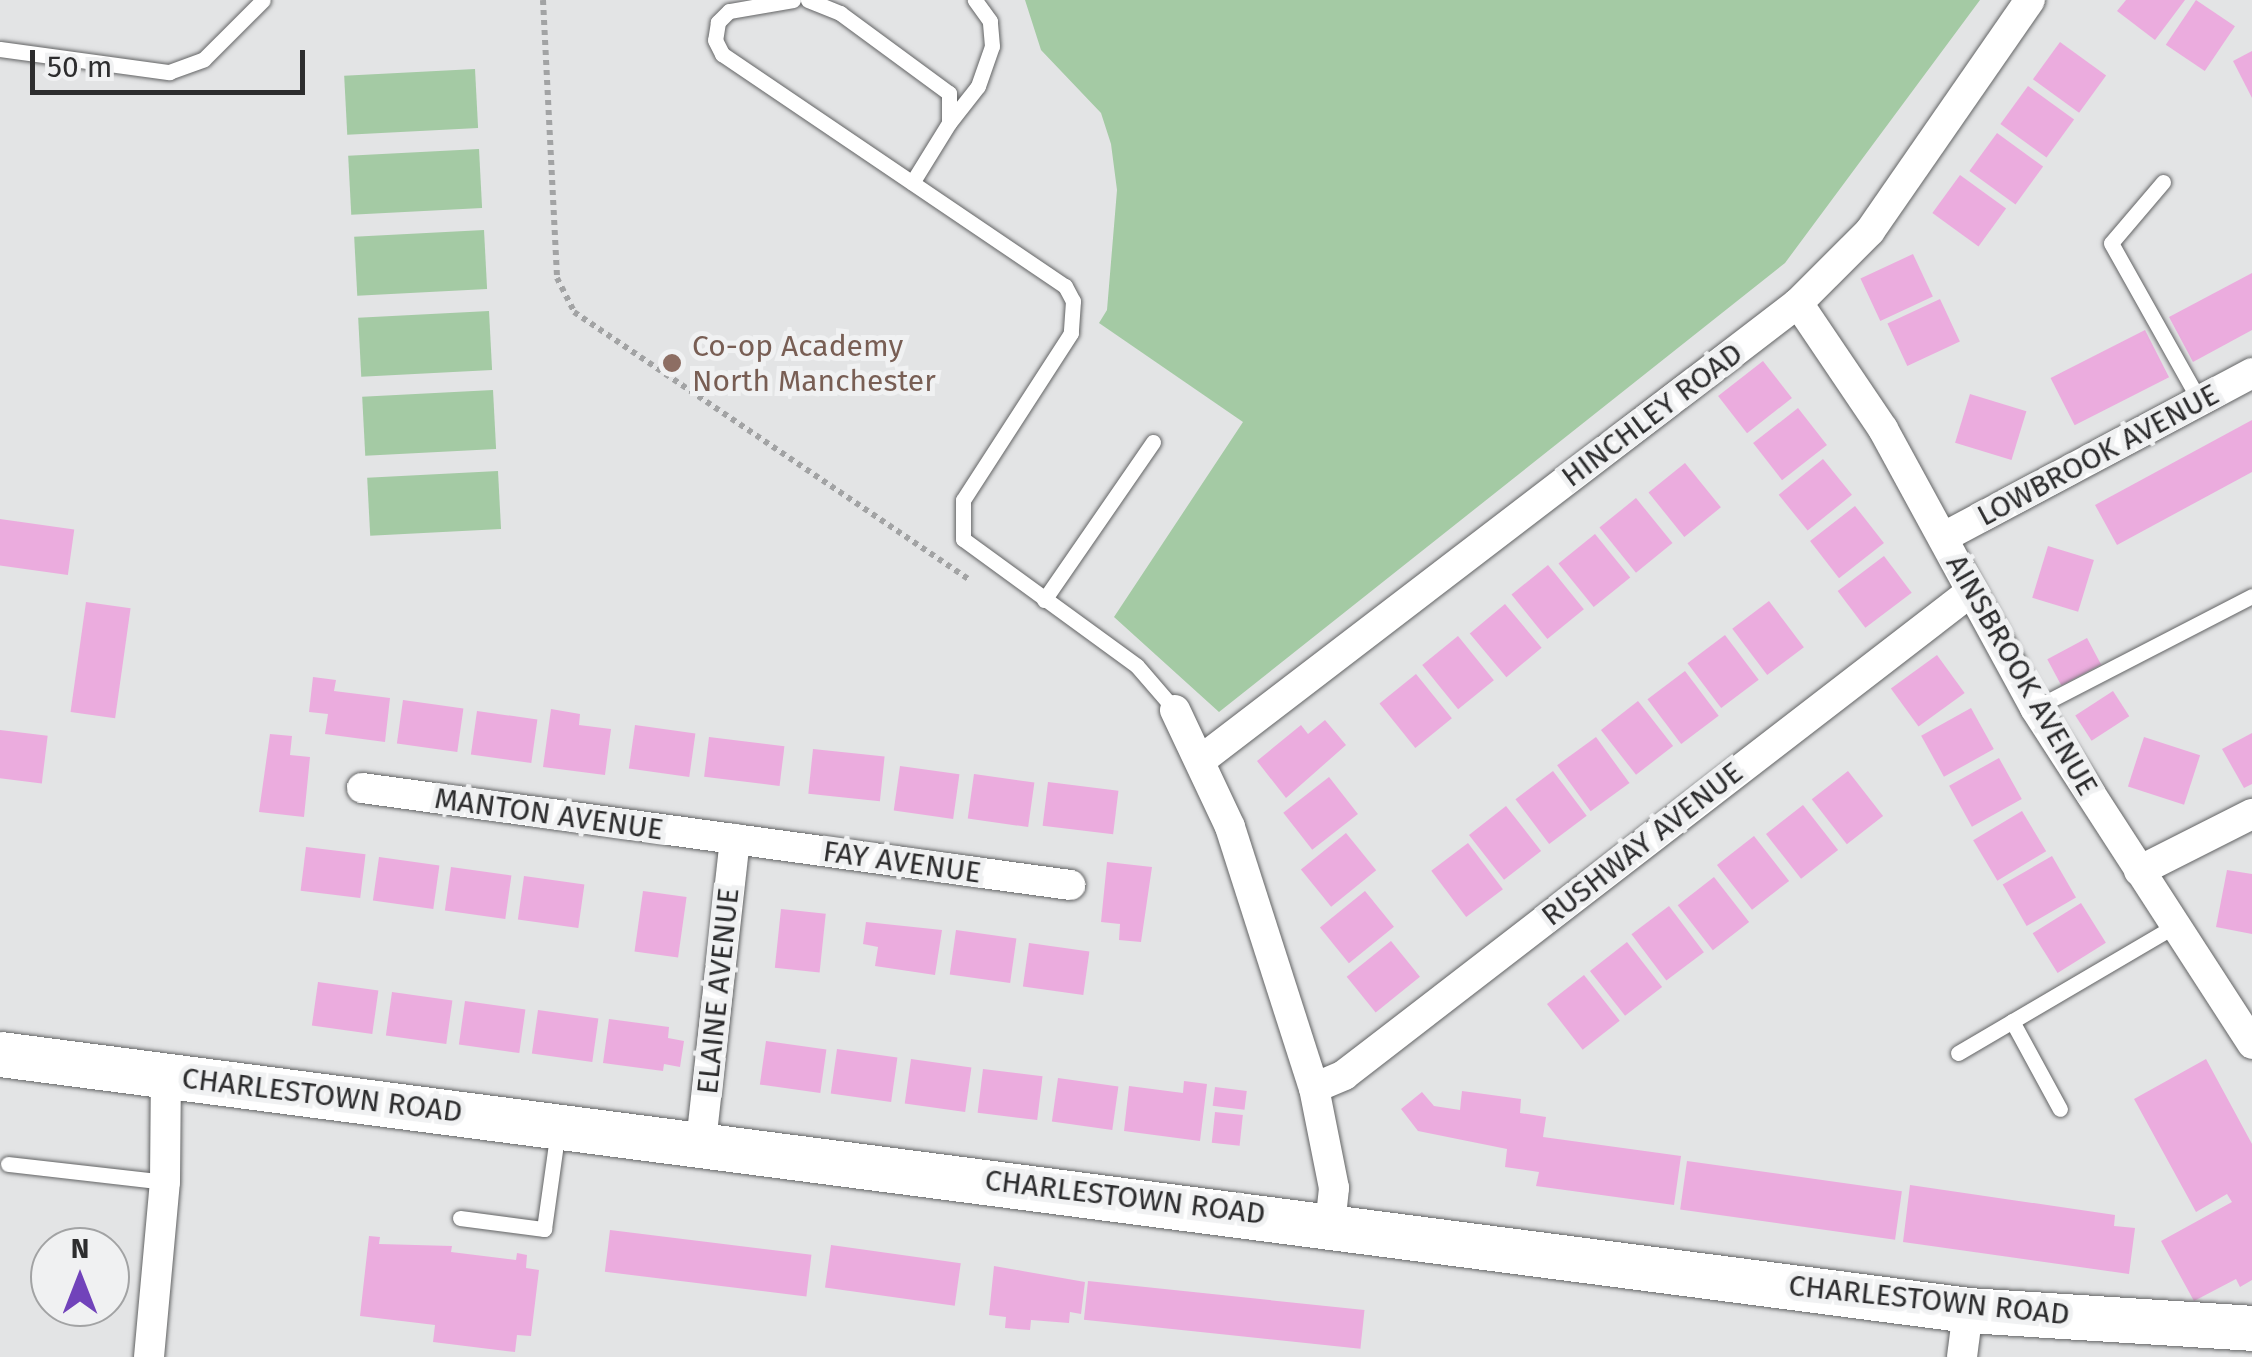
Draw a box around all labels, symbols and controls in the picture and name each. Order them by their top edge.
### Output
scale bar [35,30,310,92]
text: 50 m [47,49,112,85]
place label: Co-op Academy North Manchester [692,328,936,398]
street label: HINCHLEY ROAD [1554,335,1750,495]
marker: Co-op Academy North Manchester [661,352,683,374]
street label: LOWBROOK AVENUE [1971,376,2225,534]
street label: AINSBROOK AVENUE [1938,548,2106,802]
street label: RUSHWAY AVENUE [1534,754,1750,934]
street label: MANTON AVENUE [432,780,666,848]
street label: FAY AVENUE [821,833,983,891]
street label: ELAINE AVENUE [689,886,747,1096]
street label: CHARLESTOWN ROAD [180,1060,464,1130]
street label: CHARLESTOWN ROAD [983,1162,1267,1232]
north arrow [30,1227,130,1327]
text: N [71,1232,89,1265]
street label: CHARLESTOWN ROAD [1787,1267,2071,1333]

